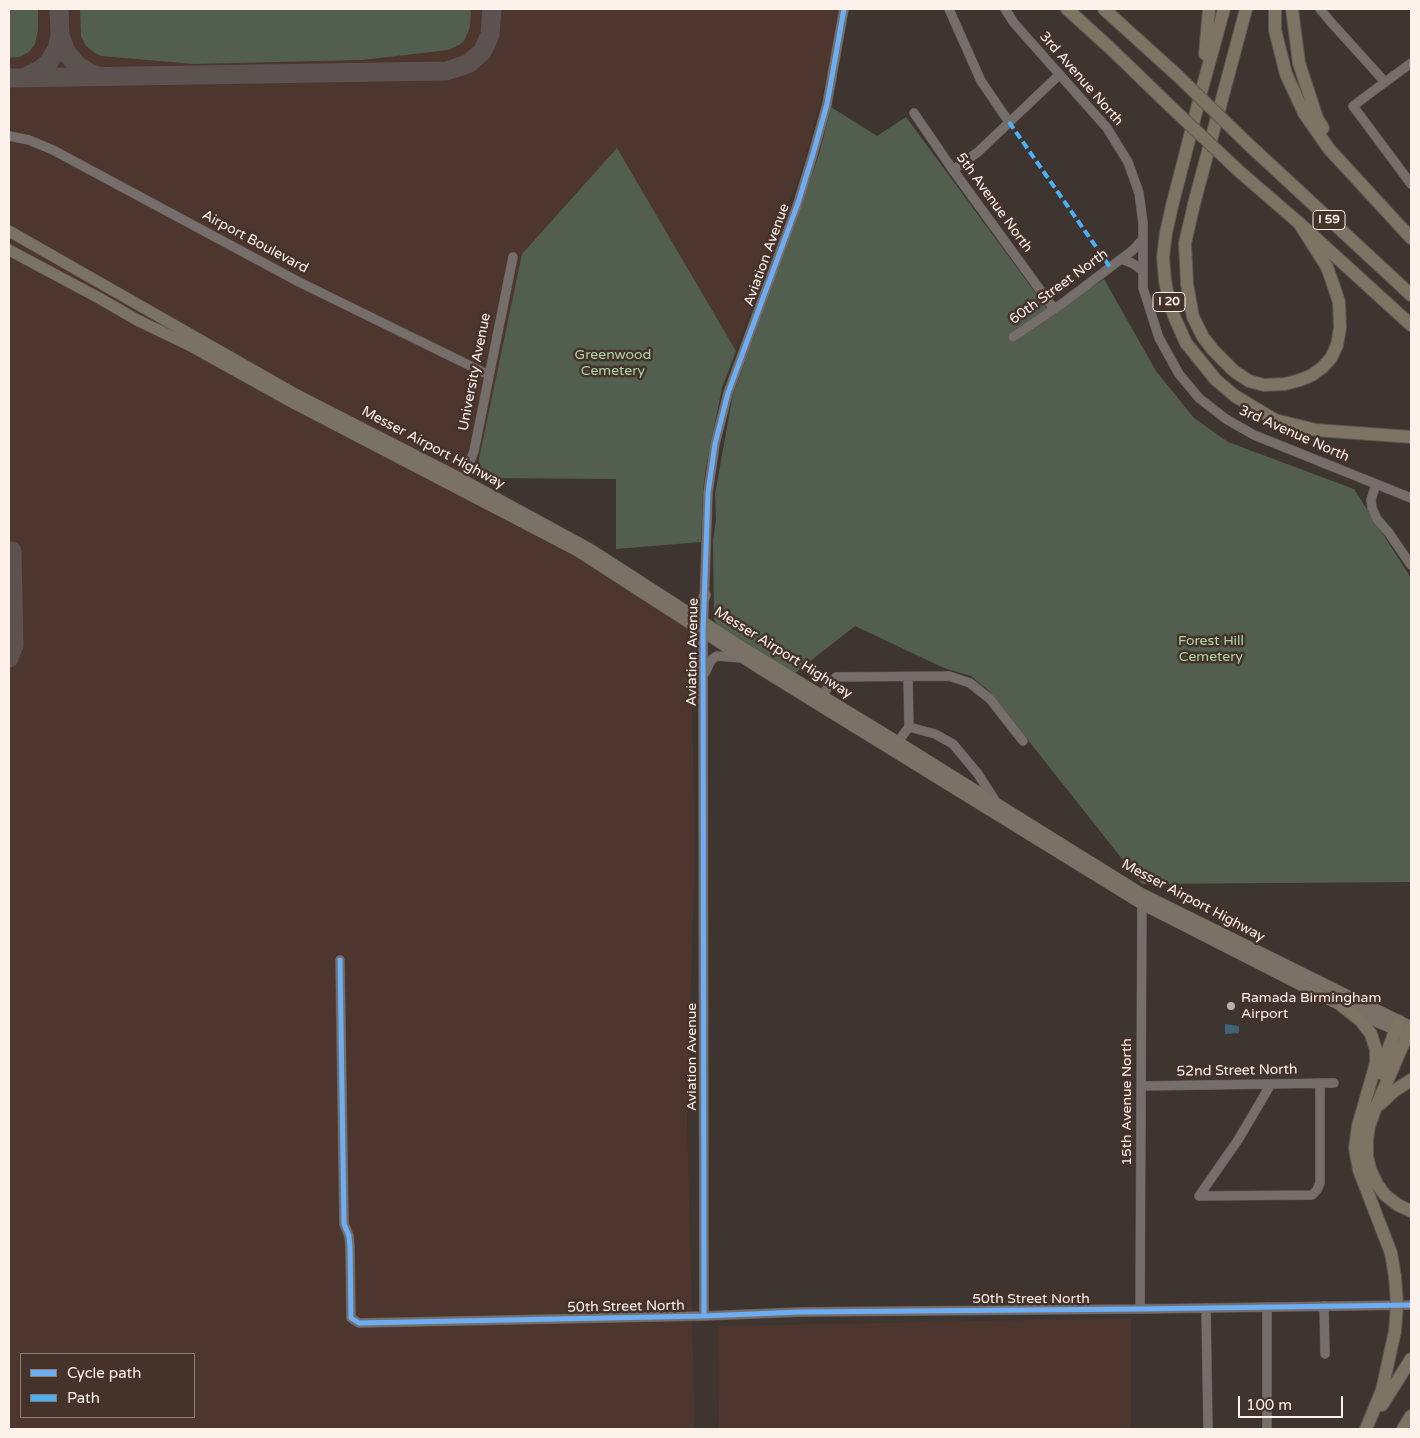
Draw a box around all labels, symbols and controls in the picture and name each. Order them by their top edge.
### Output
street label: 3rd Avenue North [1036,29,1126,129]
street label: 5th Avenue North [952,150,1036,256]
street label: Aviation Avenue [741,201,793,309]
street label: Airport Boulevard [199,207,311,277]
road number: I 59 [1313,210,1345,230]
street label: 60th Street North [1007,246,1111,328]
road number: I 20 [1153,292,1185,312]
street label: University Avenue [455,312,495,432]
park label: Greenwood Cemetery [575,347,651,380]
street label: 3rd Avenue North [1236,402,1352,466]
street label: Messer Airport Highway [358,403,508,493]
street label: Aviation Avenue [684,598,702,706]
street label: Messer Airport Highway [711,604,855,702]
park label: Forest Hill Cemetery [1178,633,1244,666]
street label: Messer Airport Highway [1118,856,1268,946]
place label: Ramada Birmingham Airport [1241,990,1381,1022]
marker: Ramada Birmingham Airport [1225,1000,1237,1012]
street label: Aviation Avenue [684,1003,700,1111]
street label: 15th Avenue North [1119,1038,1135,1166]
street label: 52nd Street North [1176,1062,1298,1080]
street label: 50th Street North [972,1291,1090,1307]
street label: 50th Street North [567,1298,685,1316]
legend [20,1353,195,1418]
text: Cycle path [67,1364,141,1382]
scale bar [1240,1386,1345,1418]
text: Path [67,1389,100,1407]
text: 100 m [1246,1396,1292,1414]

